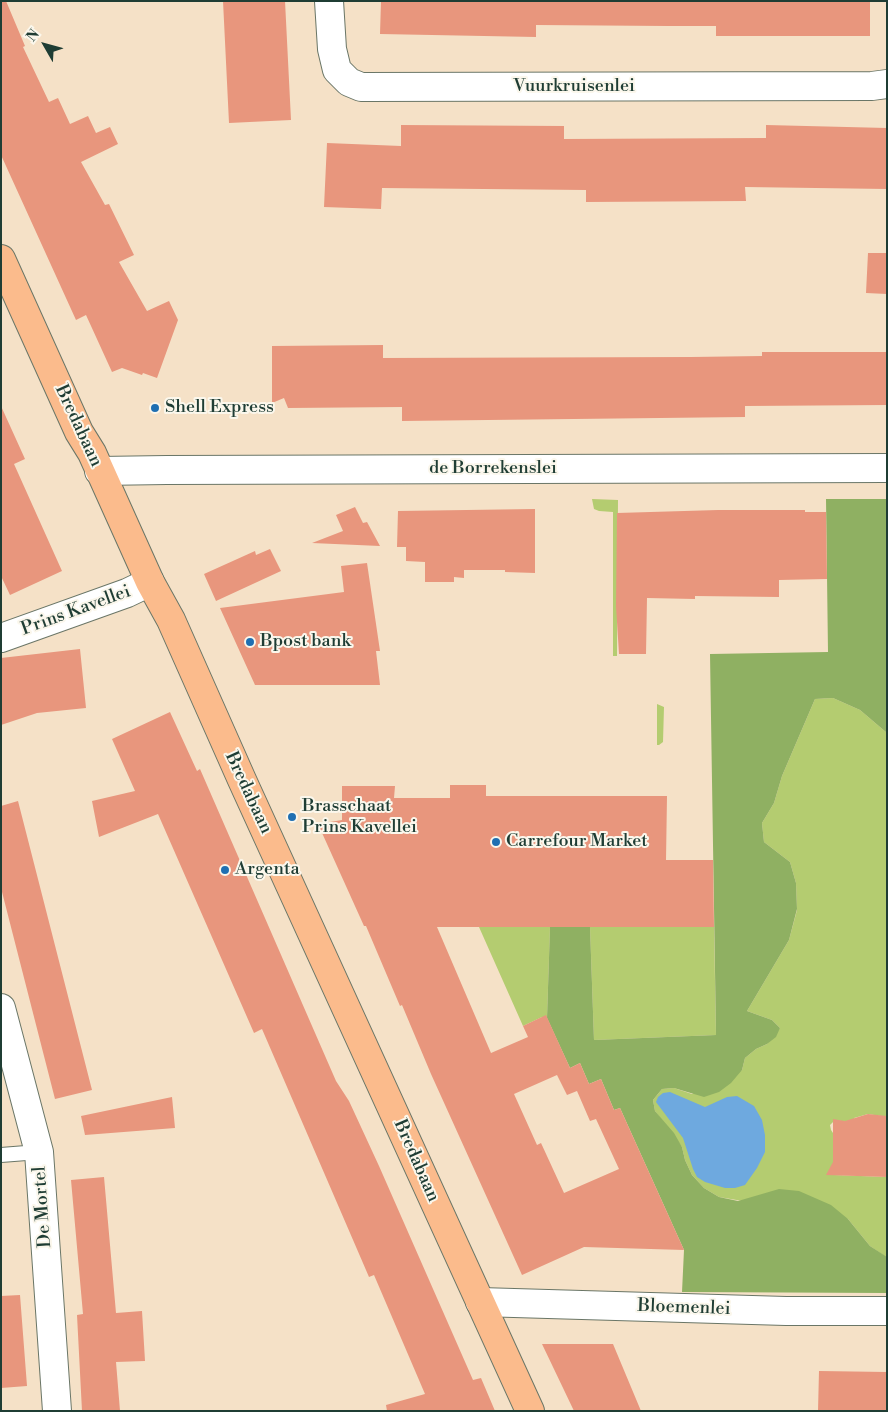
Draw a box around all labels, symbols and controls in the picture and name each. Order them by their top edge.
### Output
north arrow [20,20,70,70]
text: N [23,26,44,46]
street label: Vuurkruisenlei [513,76,635,98]
street label: Bredabaan [50,382,106,470]
place label: Shell Express [165,397,274,419]
marker: Shell Express [149,402,161,414]
street label: de Borrekenslei [429,458,557,480]
street label: Prins Kavellei [18,581,134,641]
place label: Bpost bank [260,631,351,653]
marker: Bpost bank [244,636,256,648]
street label: Bredabaan [220,749,276,837]
place label: Brasschaat Prins Kavellei [302,796,417,839]
marker: Brasschaat Prins Kavellei [286,811,298,823]
place label: Carrefour Market [506,831,648,853]
marker: Carrefour Market [490,836,502,848]
place label: Argenta [235,859,300,881]
marker: Argenta [219,864,231,876]
street label: Bredabaan [388,1116,444,1206]
street label: De Mortel [29,1165,57,1249]
street label: Bloemenlei [637,1296,731,1320]

